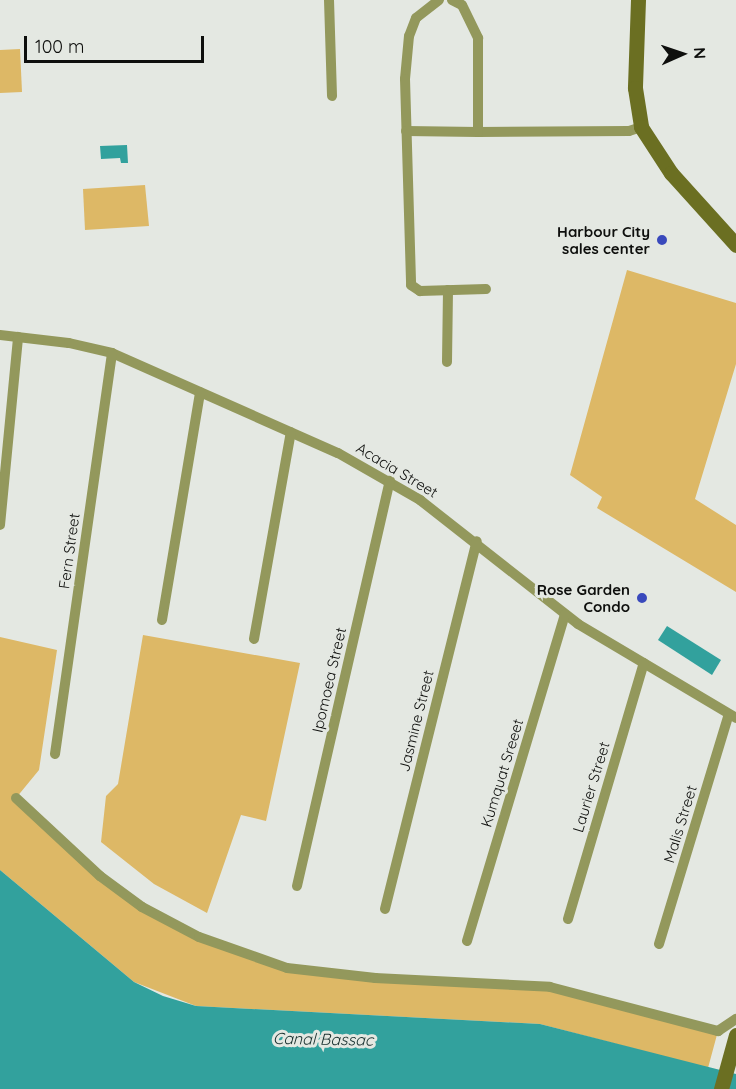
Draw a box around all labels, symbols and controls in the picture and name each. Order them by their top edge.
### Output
scale bar [27,24,207,62]
north arrow [652,24,712,84]
text: 100 m [35,35,84,58]
text: N [690,47,710,59]
place label: Harbour City sales center [557,222,650,257]
marker: Harbour City sales center [655,233,669,247]
street label: Acacia Street [353,439,441,501]
street label: Fern Street [55,512,83,590]
place label: Rose Garden Condo [537,580,630,615]
marker: Rose Garden Condo [635,591,649,605]
street label: Ipomoea Street [308,626,350,734]
street label: Jasmine Street [395,668,437,774]
street label: Kumquat Sreeet [477,717,527,829]
street label: Laurier Street [569,740,613,834]
street label: Malis Street [660,783,700,865]
water label: Canal Bassac [273,1029,373,1049]

